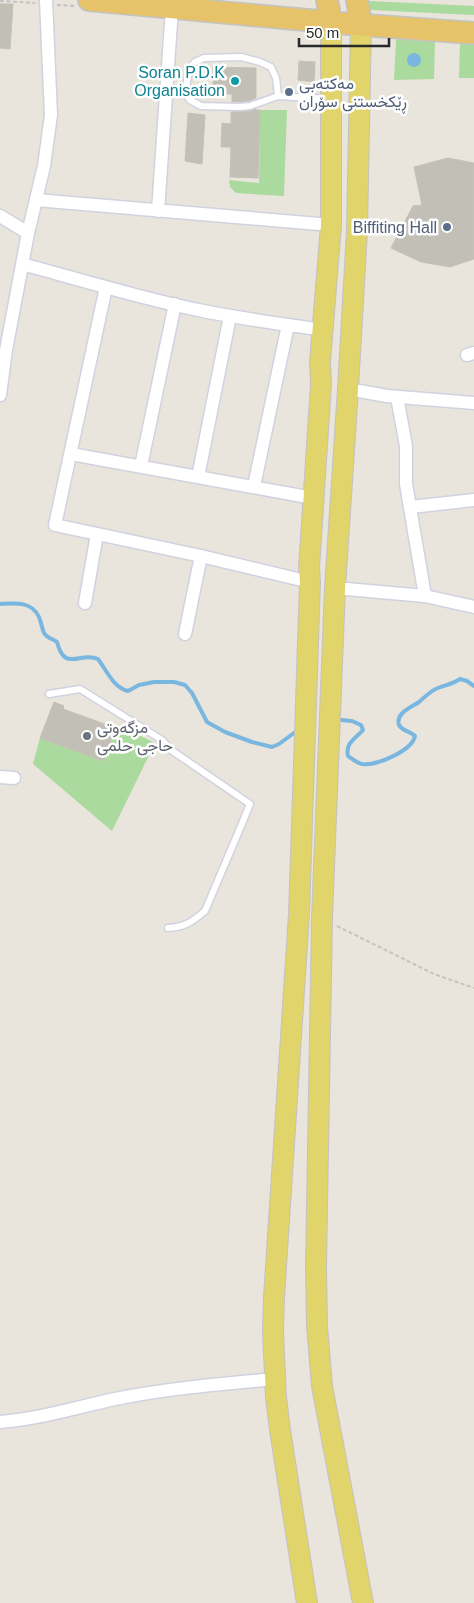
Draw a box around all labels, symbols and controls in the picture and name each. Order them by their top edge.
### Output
scale bar [299,15,389,47]
text: 50 m [306,24,339,41]
place label: Soran P.D.K Organisation [134,64,225,99]
marker: Soran P.D.K Organisation [229,75,241,87]
place label: مەکتەبی ڕێکخستنی سۆران [299,75,407,114]
marker: مەکتەبی ڕێکخستنی سۆران [283,86,295,98]
place label: Biffiting Hall [353,219,437,236]
marker: Biffiting Hall [441,221,453,233]
place label: مزگەوتی حاجی حلمی [97,719,173,756]
marker: مزگەوتی حاجی حلمی [81,730,93,742]

